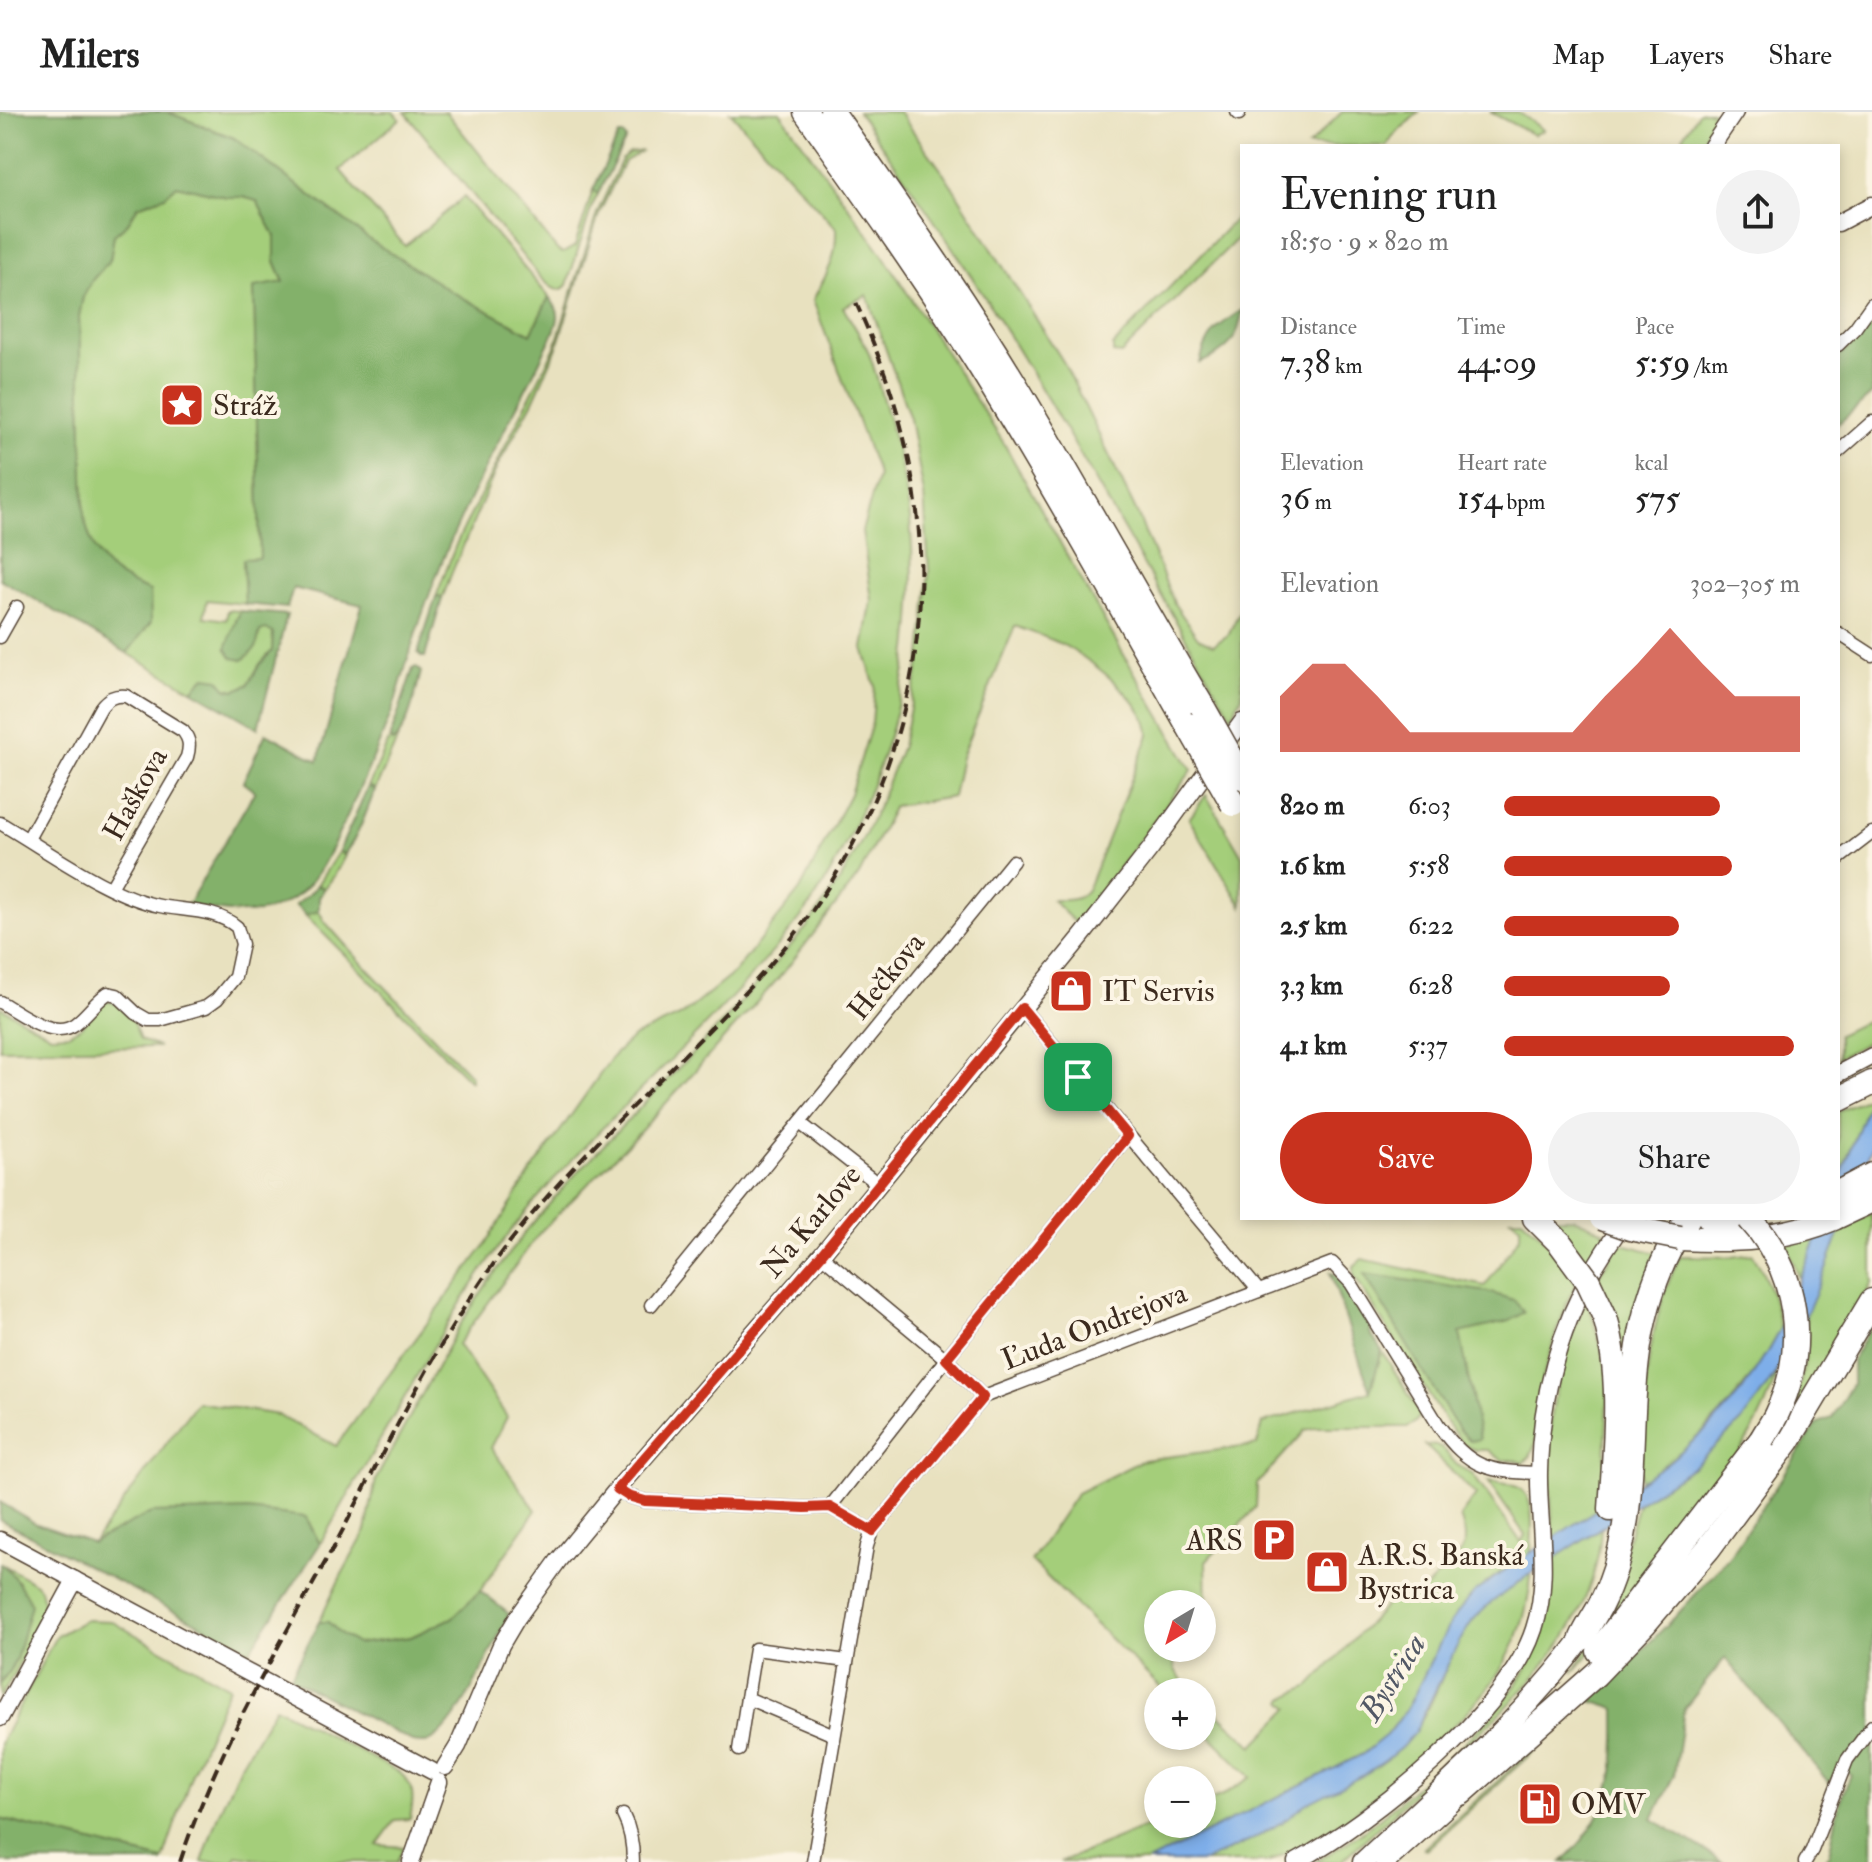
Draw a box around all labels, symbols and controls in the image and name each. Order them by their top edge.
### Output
text: Milers [40,31,140,79]
text: Map [1552,38,1605,73]
text: Layers [1649,38,1724,73]
text: Share [1768,38,1832,73]
text: Evening run [1280,168,1498,223]
button: share [1716,170,1800,254]
text: 18:50 · 9 × 820 m [1280,226,1449,258]
text: Distance [1280,313,1357,341]
text: Time [1457,313,1505,341]
text: Pace [1635,313,1674,341]
text: 7.38 [1280,341,1330,384]
text: 44:09 [1457,341,1537,384]
text: 5:59 [1635,341,1690,384]
text: km [1330,352,1363,380]
text: /km [1690,352,1728,380]
place icon: Stráž [158,381,206,429]
place label: Stráž [213,387,277,424]
text: Elevation [1280,449,1364,477]
text: Heart rate [1457,449,1547,477]
text: kcal [1635,449,1668,477]
text: 36 [1280,477,1310,520]
text: 154 [1457,477,1502,520]
text: 575 [1635,477,1680,520]
text: m [1310,488,1332,516]
text: bpm [1502,488,1545,516]
text: Elevation [1280,568,1379,600]
text: 302–305 m [1690,568,1800,600]
street label: Haškova [95,741,176,847]
text: 820 m [1280,790,1344,822]
text: 6:03 [1408,790,1451,822]
text: 1.6 km [1280,850,1345,882]
text: 5:58 [1408,850,1450,882]
text: 2.5 km [1280,910,1347,942]
text: 6:22 [1408,910,1454,942]
street label: Hečkova [840,925,933,1028]
shop icon: IT Servis [1047,967,1095,1015]
text: 3.3 km [1280,970,1343,1002]
text: 6:28 [1408,970,1453,1002]
place label: IT Servis [1102,973,1215,1010]
text: 4.1 km [1280,1030,1347,1062]
text: 5:37 [1408,1030,1448,1062]
pin [1044,1043,1112,1111]
icon: arrive [1056,1055,1100,1099]
button: Save [1280,1112,1532,1204]
button: Share [1548,1112,1800,1204]
street label: Na Karlove [753,1157,869,1285]
street label: Ľuda Ondrejova [996,1274,1193,1379]
parking icon: ARS [1250,1516,1298,1564]
place label: ARS [1185,1522,1243,1559]
place label: A.R.S. Banská Bystrica [1357,1537,1524,1608]
shop icon: A.R.S. Banská Bystrica [1303,1548,1351,1596]
north arrow [1144,1590,1216,1662]
map controls [1144,1590,1216,1838]
water label: Bystrica [1350,1627,1435,1730]
button: + [1144,1678,1216,1750]
button: − [1144,1766,1216,1838]
fuel station icon: OMV [1516,1780,1564,1828]
place label: OMV [1571,1786,1647,1823]

